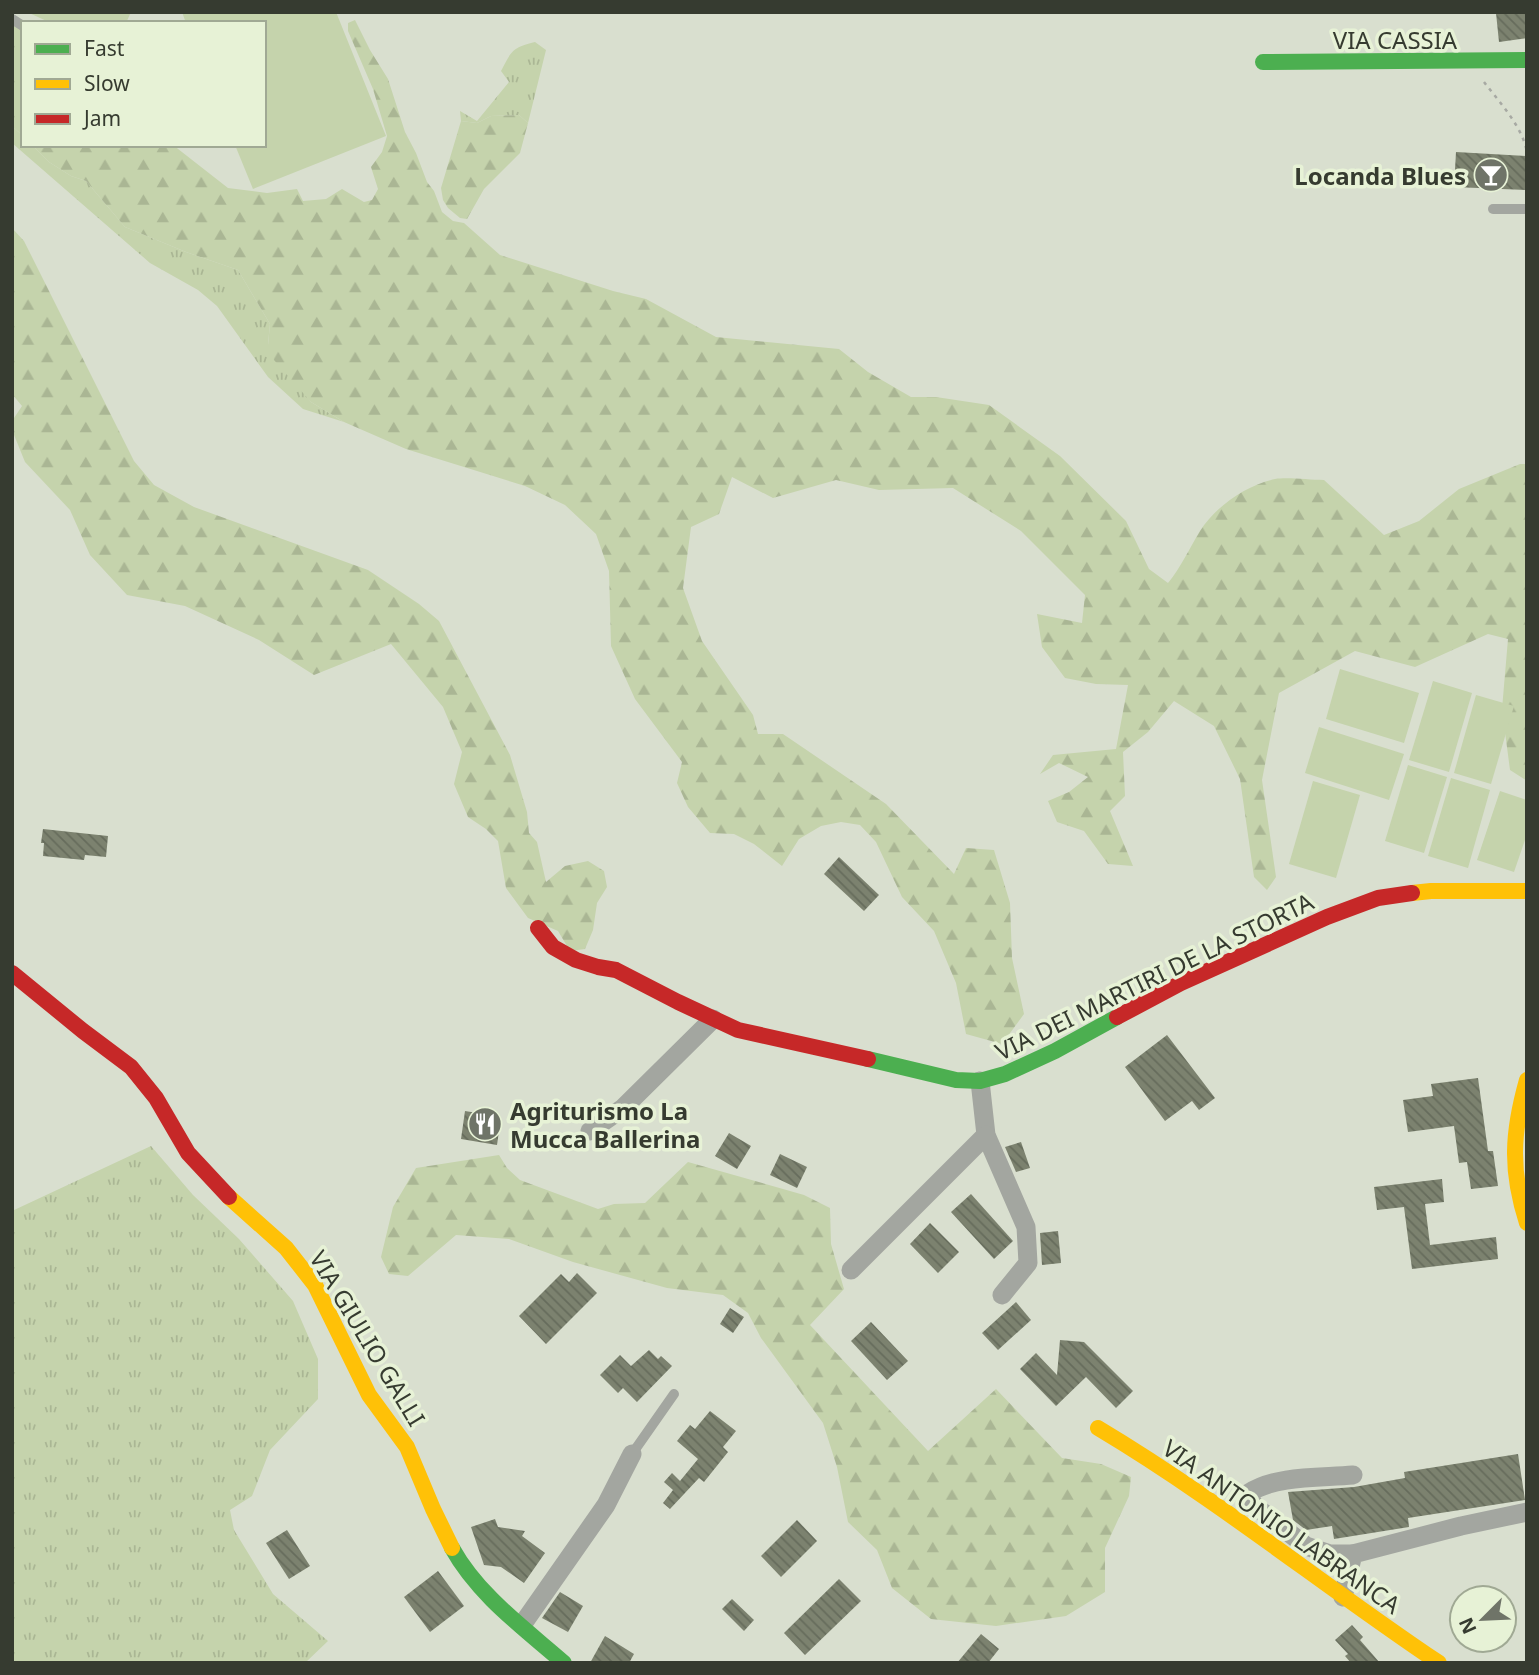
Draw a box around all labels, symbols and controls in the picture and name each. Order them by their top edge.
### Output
legend [21,21,266,147]
street label: VIA CASSIA [1333,23,1458,56]
text: Fast [84,34,125,62]
text: Slow [84,69,130,97]
text: Jam [82,104,121,132]
bar icon: Locanda Blues [1472,156,1510,194]
place label: Locanda Blues [1294,159,1466,192]
street label: VIA DEI MARTIRI DE LA STORTA [989,884,1319,1068]
place label: Agriturismo La Mucca Ballerina [510,1094,700,1155]
restaurant icon: Agriturismo La Mucca Ballerina [466,1105,504,1143]
street label: VIA GIULIO GALLI [303,1244,433,1432]
street label: VIA ANTONIO LABRANCA [1157,1431,1408,1621]
north arrow [1448,1584,1518,1654]
text: N [1452,1614,1482,1638]

